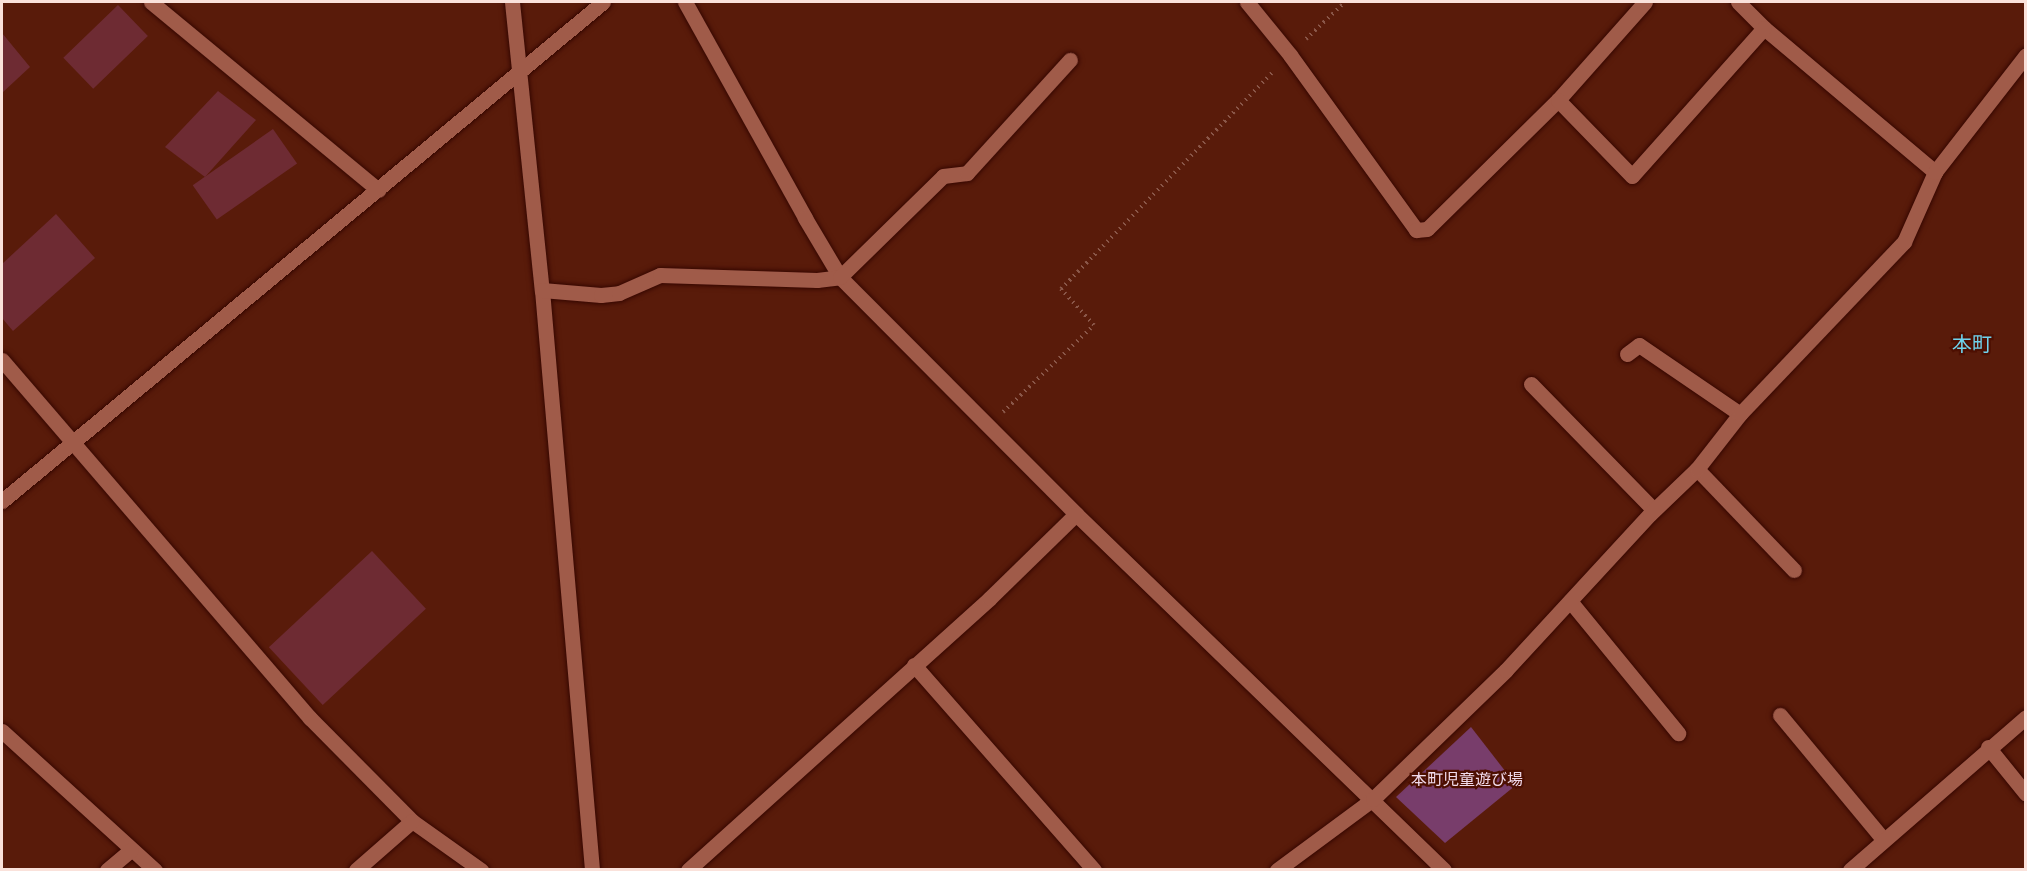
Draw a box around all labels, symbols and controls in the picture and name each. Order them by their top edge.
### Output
district label: 本町 [1952,332,1992,356]
park label: 本町児童遊び場 [1411,770,1523,790]

